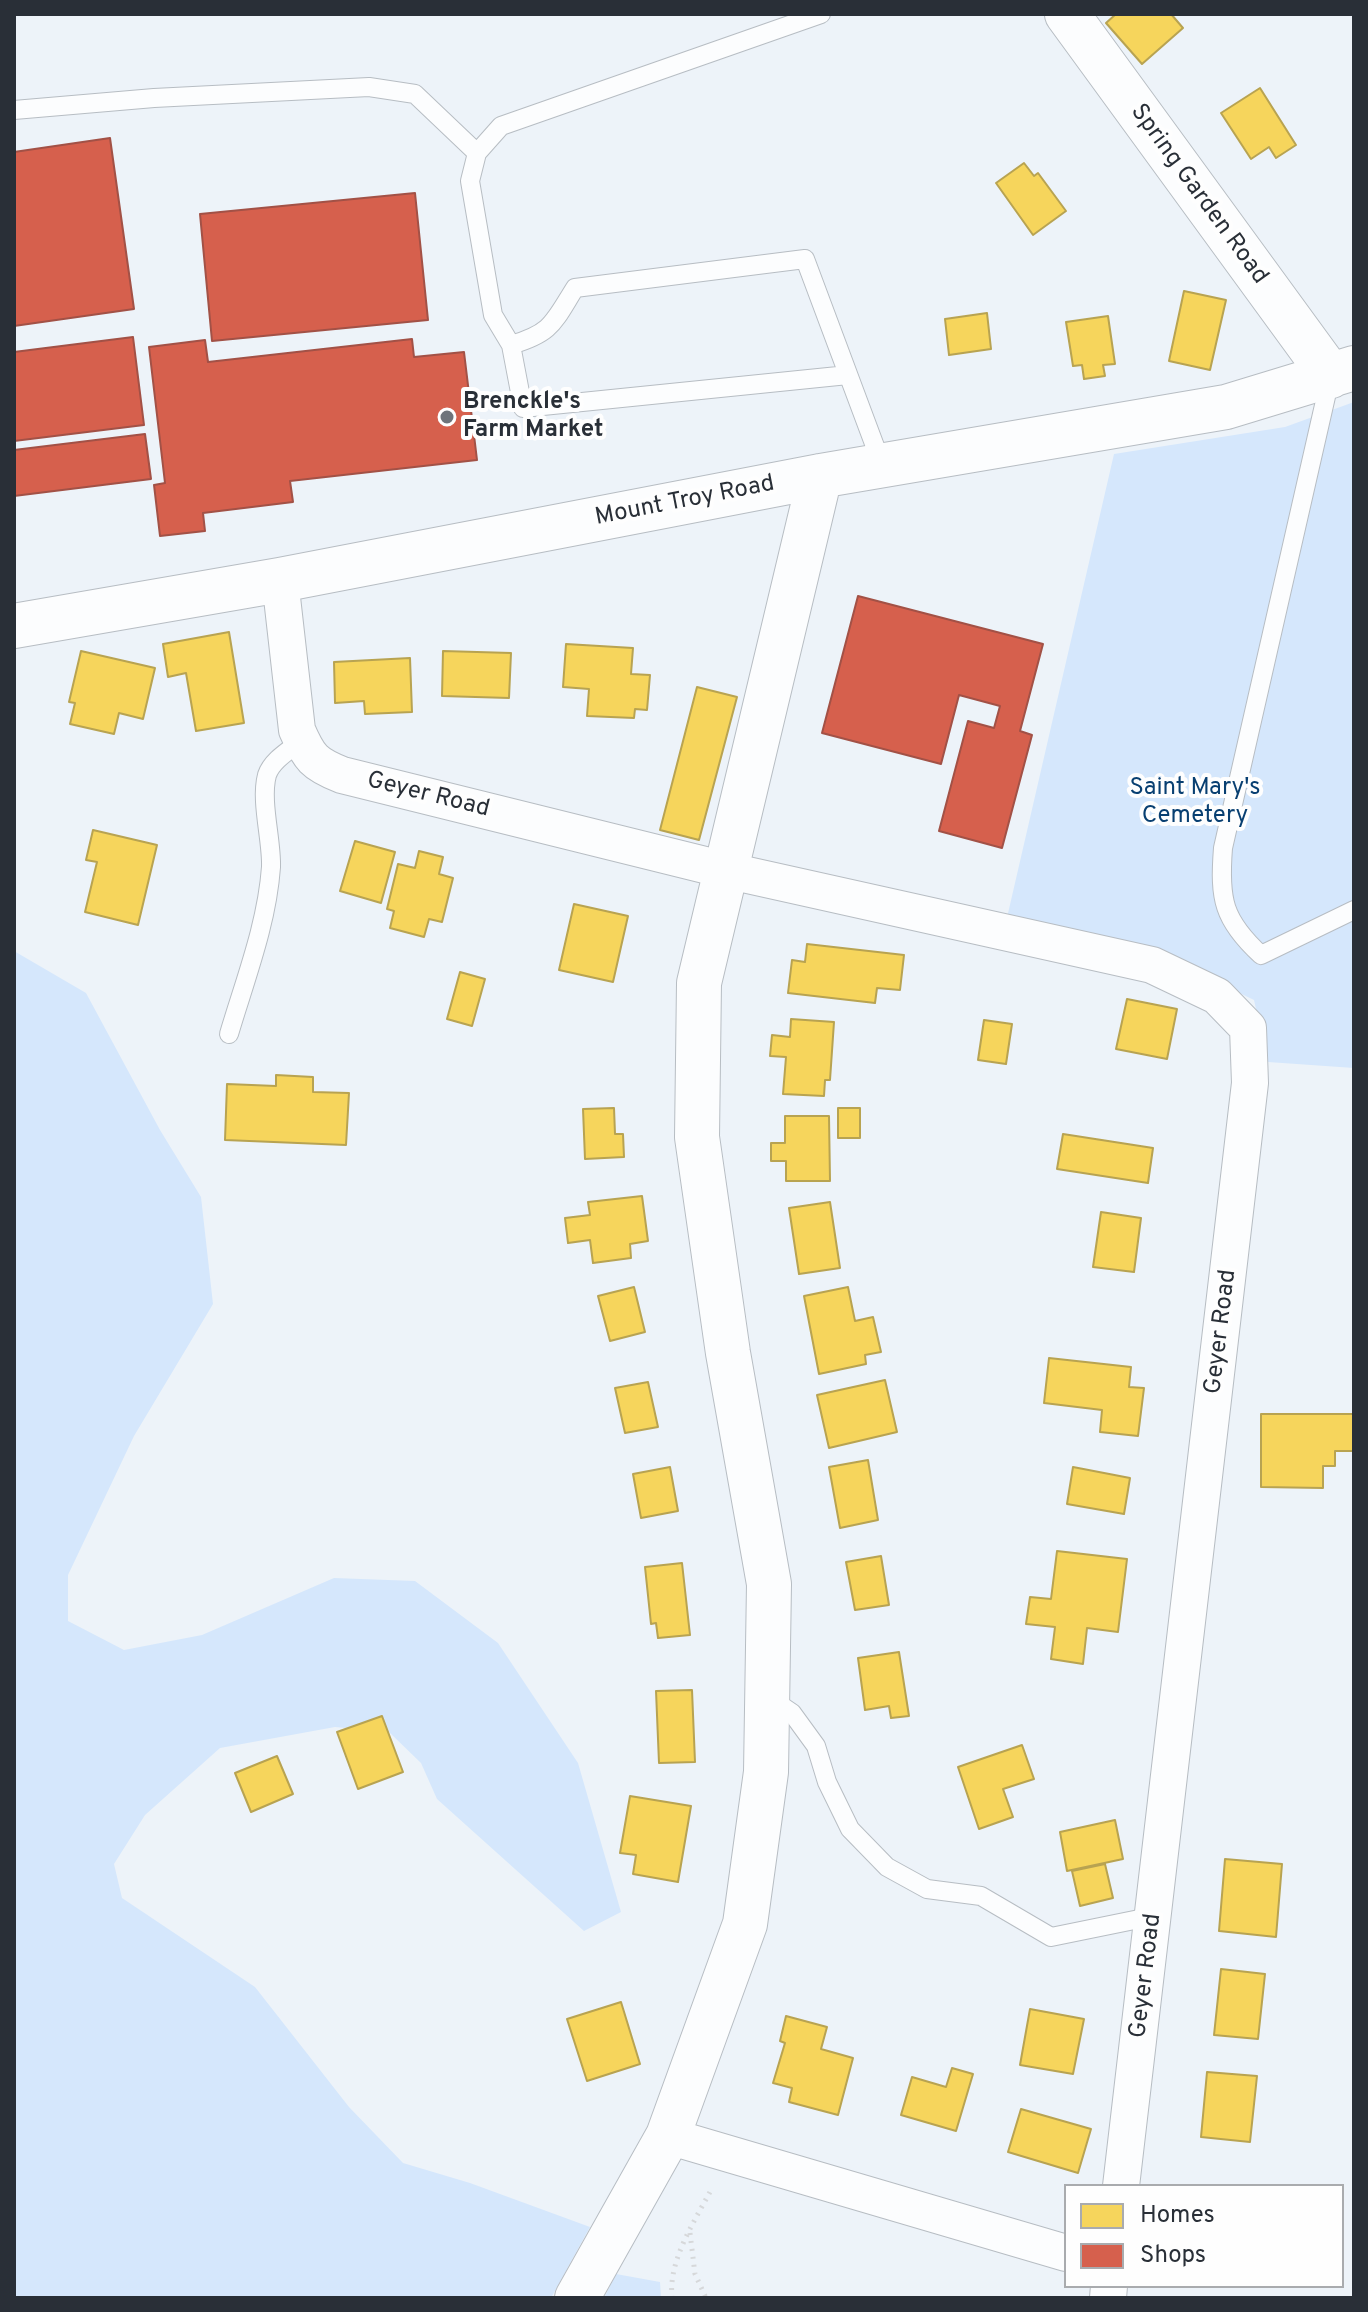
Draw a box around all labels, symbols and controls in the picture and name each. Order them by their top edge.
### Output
street label: Spring Garden Road [1123,99,1273,291]
place label: Brenckle's Farm Market [463,389,603,445]
marker: Brenckle's Farm Market [438,408,456,426]
street label: Mount Troy Road [593,470,777,534]
street label: Geyer Road [364,767,492,825]
park label: Saint Mary's Cemetery [1129,775,1261,831]
street label: Geyer Road [1200,1268,1244,1396]
street label: Geyer Road [1125,1912,1169,2040]
legend [1064,2184,1344,2288]
text: Homes [1140,2201,1215,2231]
text: Shops [1140,2241,1206,2271]

